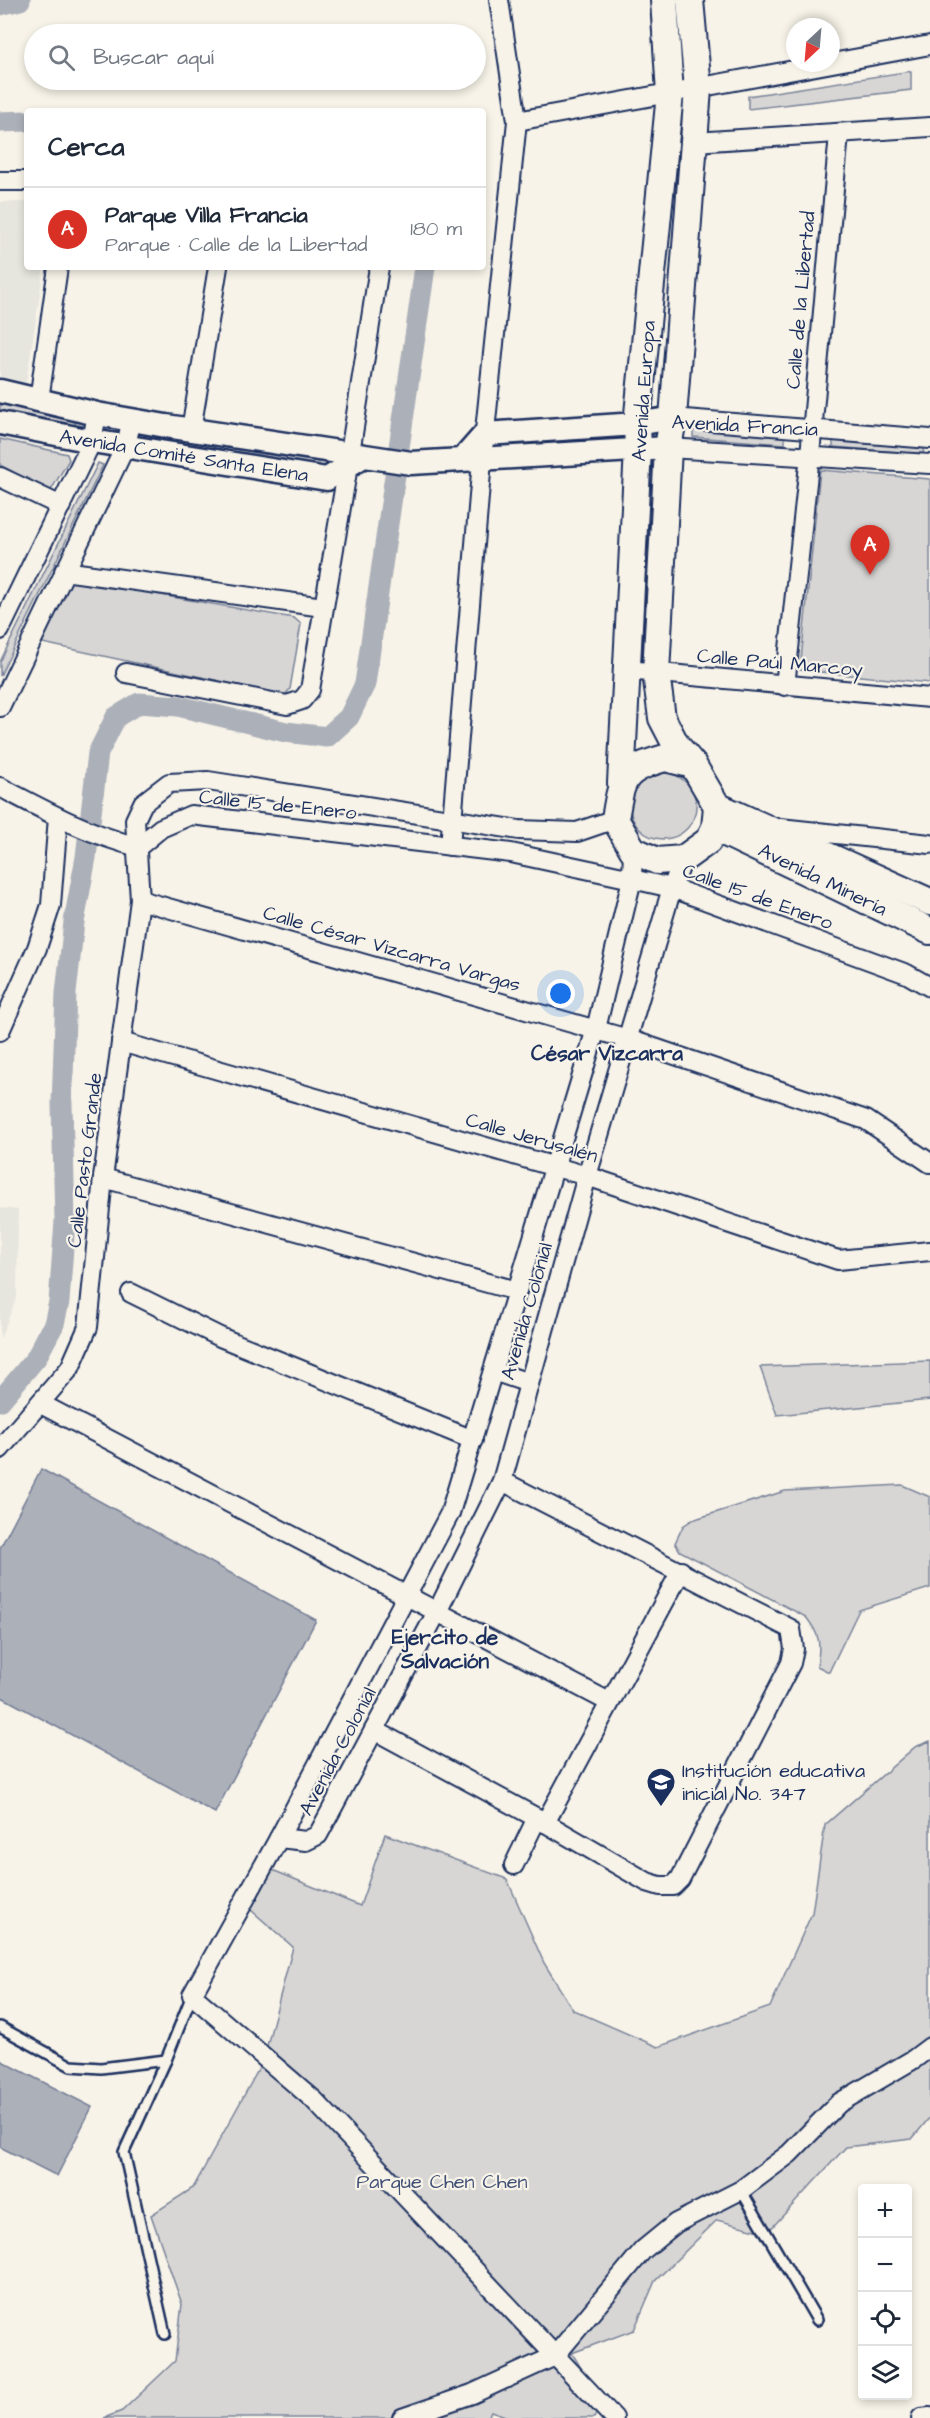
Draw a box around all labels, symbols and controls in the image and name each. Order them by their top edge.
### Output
north arrow [786,18,840,72]
search box [24,24,486,90]
icon: search [45,41,78,74]
text: Buscar aquí [93,42,214,73]
text: Cerca [48,129,125,165]
text: Parque Villa Francia [105,200,308,231]
street label: Calle de la Libertad [779,210,823,390]
text: A [61,215,74,243]
text: 180 m [410,215,462,243]
text: Parque · Calle de la Libertad [105,231,367,259]
street label: Avenida Europa [625,320,663,462]
street label: Avenida Francia [671,408,819,444]
street label: Avenida Comité Santa Elena [57,422,310,490]
pin: A [850,526,890,575]
street label: Calle Paúl Marcoy [696,642,864,685]
street label: Calle 15 de Enero [198,783,358,827]
street label: Avenida Minería [753,837,892,923]
street label: Calle 15 de Enero [679,857,837,937]
street label: Calle César Vizcarra Vargas [259,899,524,1000]
your location [546,979,575,1008]
district label: César Vizcarra [531,1039,683,1068]
street label: Calle Pasto Grande [60,1071,110,1249]
street label: Calle Jerusalén [462,1106,601,1170]
street label: Avenida Colonial [494,1239,560,1383]
district label: Ejercito de Salvación [392,1623,499,1676]
street label: Avenida Colonial [292,1682,383,1821]
place label: Institución educativa inicial No. 347 [682,1757,865,1808]
school or university icon: Institución educativa inicial No. 347 [645,1766,677,1808]
park label: Parque Chen Chen [357,2168,528,2196]
map controls [858,2184,912,2400]
button: + [858,2184,912,2238]
button: − [858,2238,912,2292]
button: locate [858,2292,912,2346]
button: layers [858,2346,912,2400]

